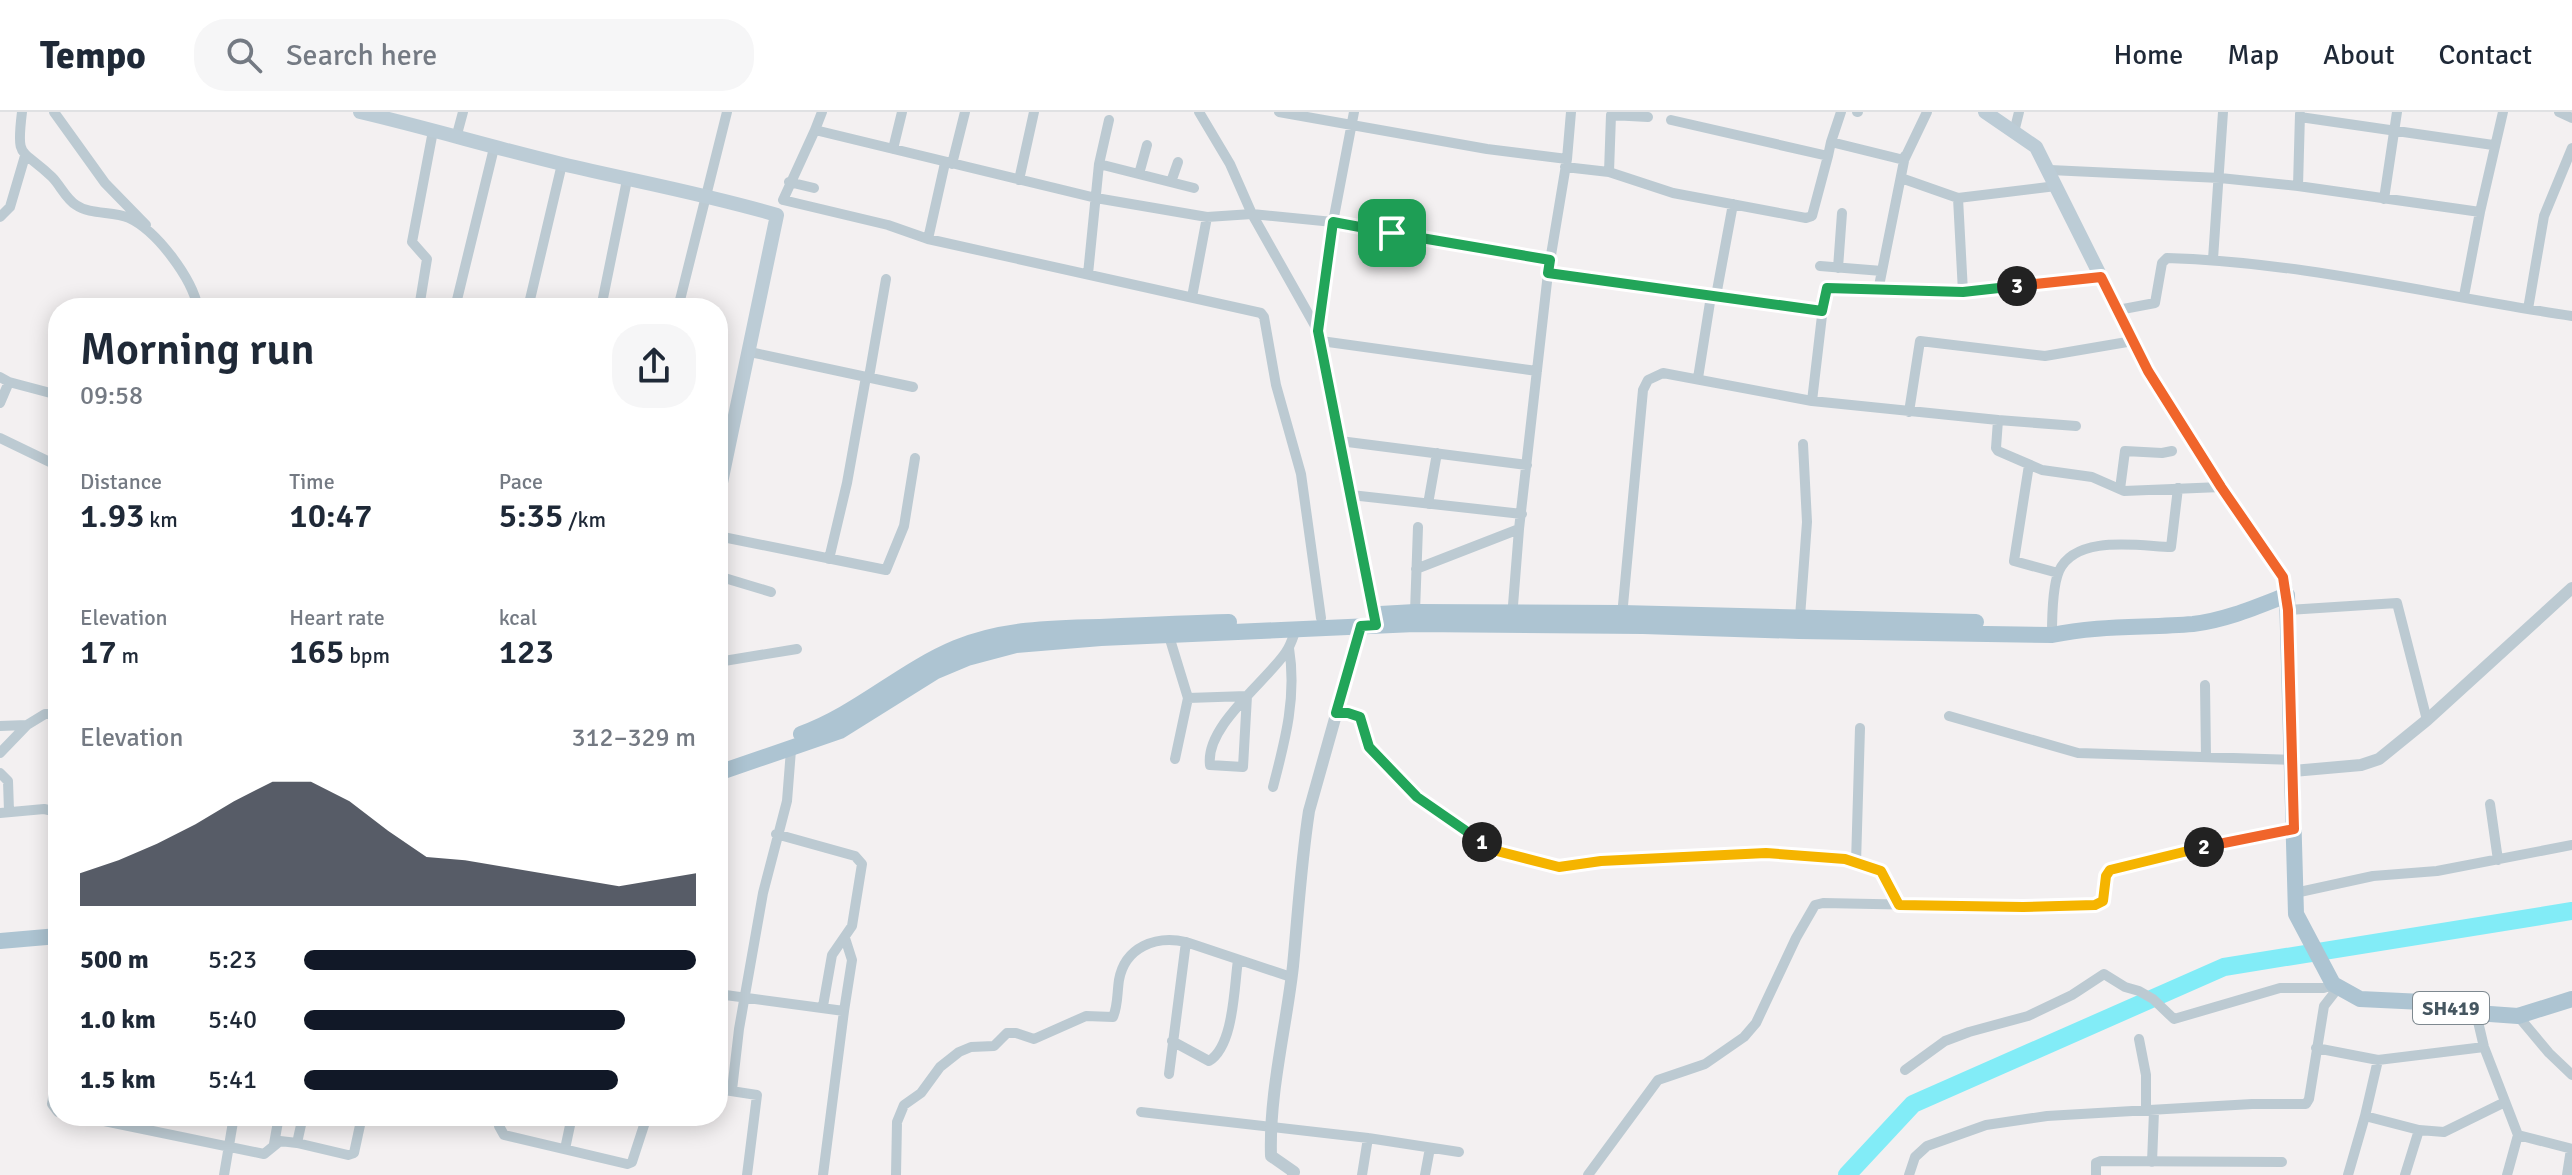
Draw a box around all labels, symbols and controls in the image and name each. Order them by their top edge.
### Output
search box [194,19,754,91]
text: Tempo [40,32,146,79]
icon: search [222,33,266,77]
text: Search here [286,37,437,74]
text: Home [2114,38,2183,72]
text: Map [2227,38,2279,72]
text: About [2323,38,2395,72]
text: Contact [2439,38,2532,72]
pin [1358,199,1426,267]
icon: arrive [1370,211,1414,255]
pin: 3 [1997,266,2037,306]
text: 3 [2011,272,2023,299]
text: Morning run [80,323,315,377]
button: share [612,324,696,408]
text: 09:58 [80,380,143,412]
text: Distance [80,468,162,495]
text: Time [289,468,335,495]
text: Pace [499,468,543,495]
text: 1.93 [80,495,144,537]
text: 10:47 [289,495,372,537]
text: 5:35 [499,495,563,537]
text: km [144,506,178,533]
text: /km [563,506,606,533]
text: Elevation [80,604,168,631]
text: Heart rate [289,604,385,631]
text: kcal [499,604,537,631]
text: 17 [80,631,117,673]
text: 165 [289,631,344,673]
text: 123 [499,631,554,673]
text: m [117,642,139,669]
text: bpm [344,642,390,669]
text: Elevation [80,722,184,754]
text: 312–329 m [572,722,696,754]
pin: 1 [1462,822,1502,862]
pin: 2 [2184,827,2224,867]
text: 1 [1476,828,1488,855]
text: 2 [2198,833,2210,860]
text: 500 m [80,944,149,976]
text: 5:23 [208,944,257,976]
road number: SH419 [2413,992,2489,1024]
text: 1.0 km [80,1004,156,1036]
text: 5:40 [208,1004,257,1036]
text: 1.5 km [80,1064,156,1096]
text: 5:41 [208,1064,257,1096]

